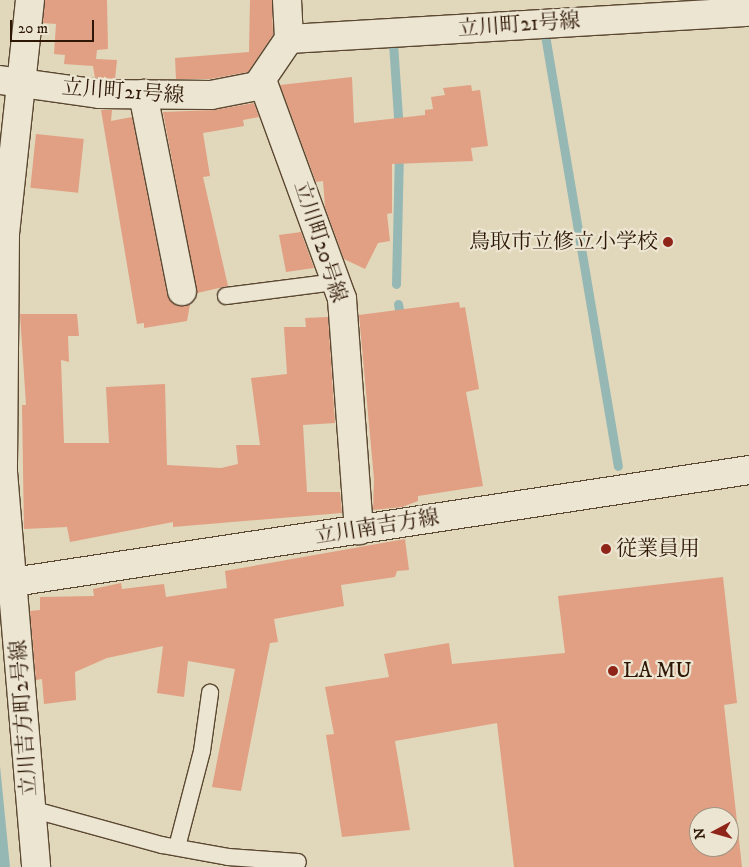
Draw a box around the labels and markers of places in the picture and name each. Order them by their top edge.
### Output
place label: 鳥取市立修立小学校 [469,229,658,255]
marker: 鳥取市立修立小学校 [662,236,674,248]
place label: 従業員用 [616,536,700,562]
marker: 従業員用 [600,543,612,555]
place label: LA MU [623,658,692,684]
marker: LA MU [607,665,619,677]

